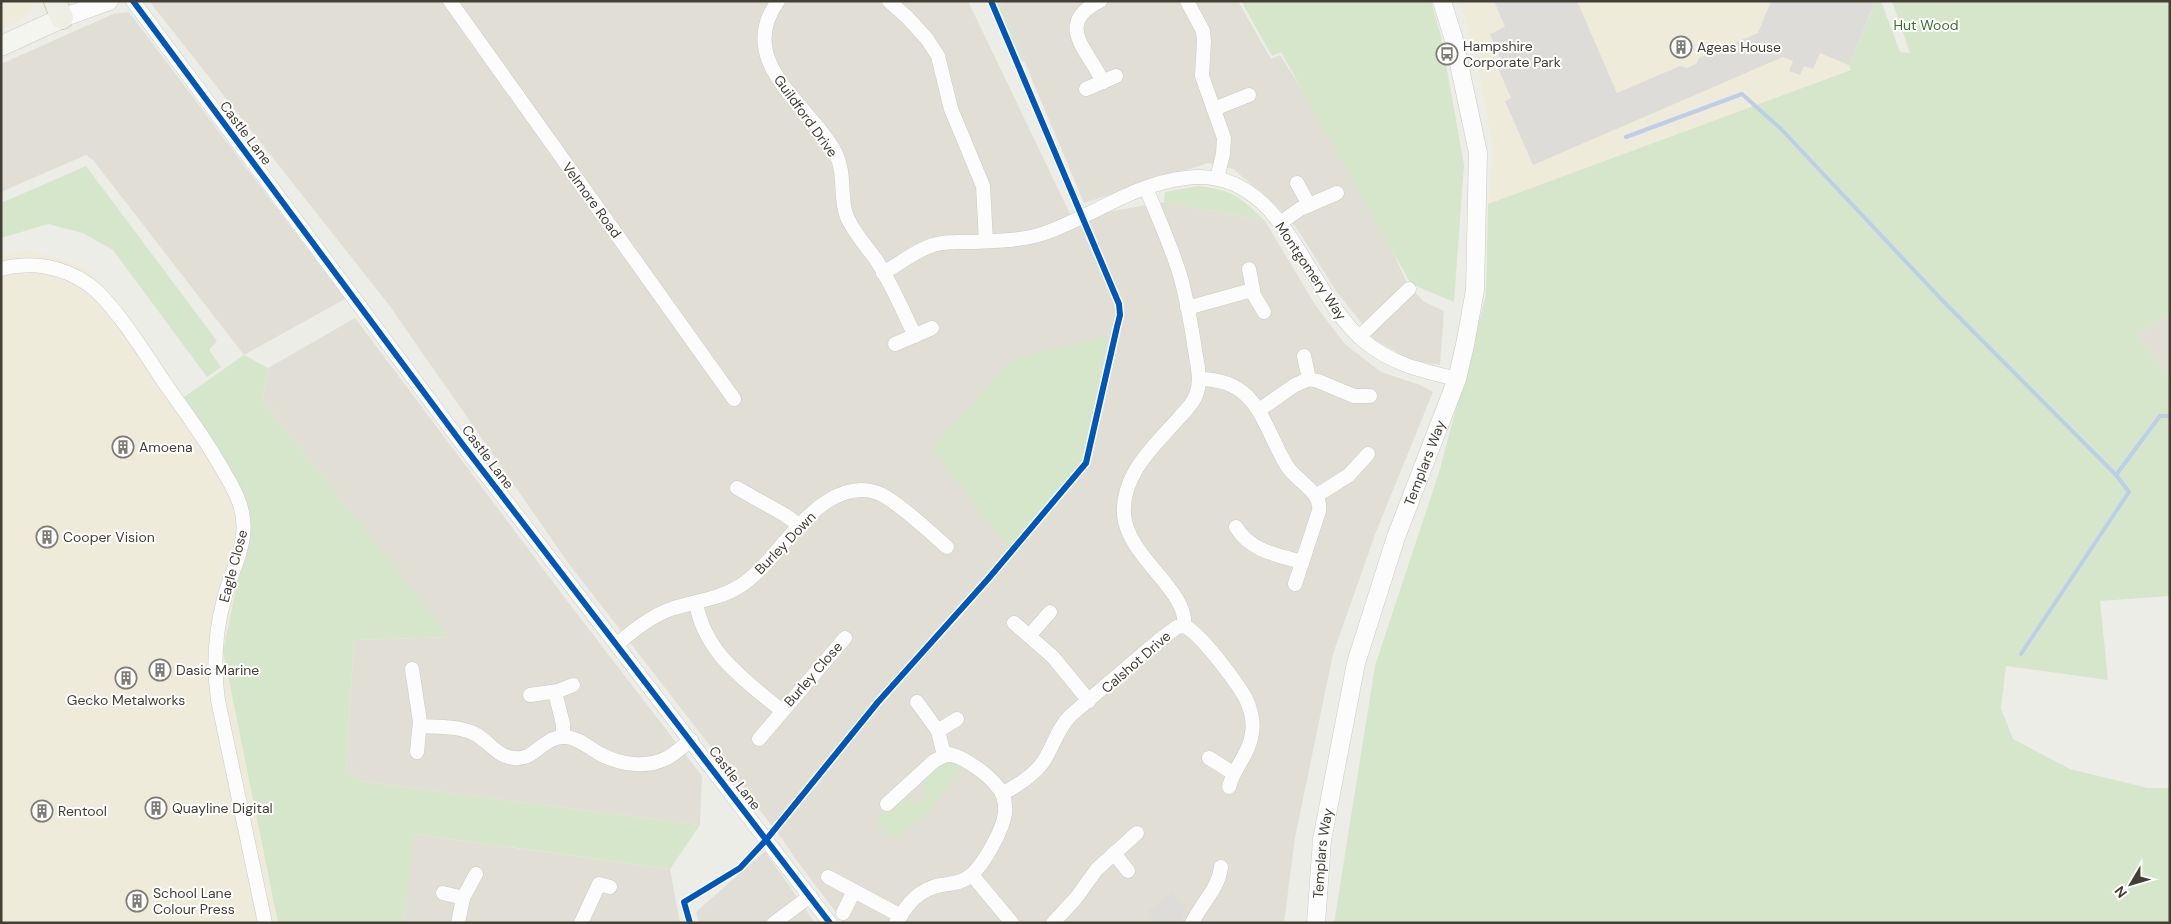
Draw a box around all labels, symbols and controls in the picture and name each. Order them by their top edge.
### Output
park label: Hut Wood [1894,16,1959,34]
building icon: Ageas House [1669,35,1693,59]
place label: Hampshire Corporate Park [1463,37,1561,71]
place label: Ageas House [1697,38,1781,56]
bus stop icon: Hampshire Corporate Park [1435,42,1459,66]
street label: Guildford Drive [770,71,842,161]
street label: Castle Lane [216,97,276,169]
street label: Velmore Road [558,159,626,241]
street label: Montgomery Way [1271,218,1351,324]
street label: Templars Way [1400,417,1449,508]
street label: Castle Lane [458,421,518,493]
building icon: Amoena [111,435,135,459]
place label: Amoena [139,438,193,456]
street label: Burley Down [751,508,819,578]
building icon: Cooper Vision [35,525,59,549]
place label: Cooper Vision [63,528,155,546]
street label: Eagle Close [215,528,251,604]
street label: Calshot Drive [1098,627,1174,697]
street label: Burley Close [780,638,846,710]
building icon: Dasic Marine [148,658,172,682]
place label: Dasic Marine [176,661,259,679]
building icon: Gecko Metalworks [114,666,138,690]
place label: Gecko Metalworks [67,691,185,709]
street label: Castle Lane [705,742,765,814]
building icon: Quayline Digital [144,796,168,820]
building icon: Rentool [30,799,54,823]
place label: Quayline Digital [172,799,273,817]
place label: Rentool [58,802,107,820]
street label: Templars Way [1309,807,1337,899]
north arrow [2106,859,2156,909]
text: N [2111,882,2131,902]
place label: School Lane Colour Press [153,884,235,918]
building icon: School Lane Colour Press [125,889,149,913]

